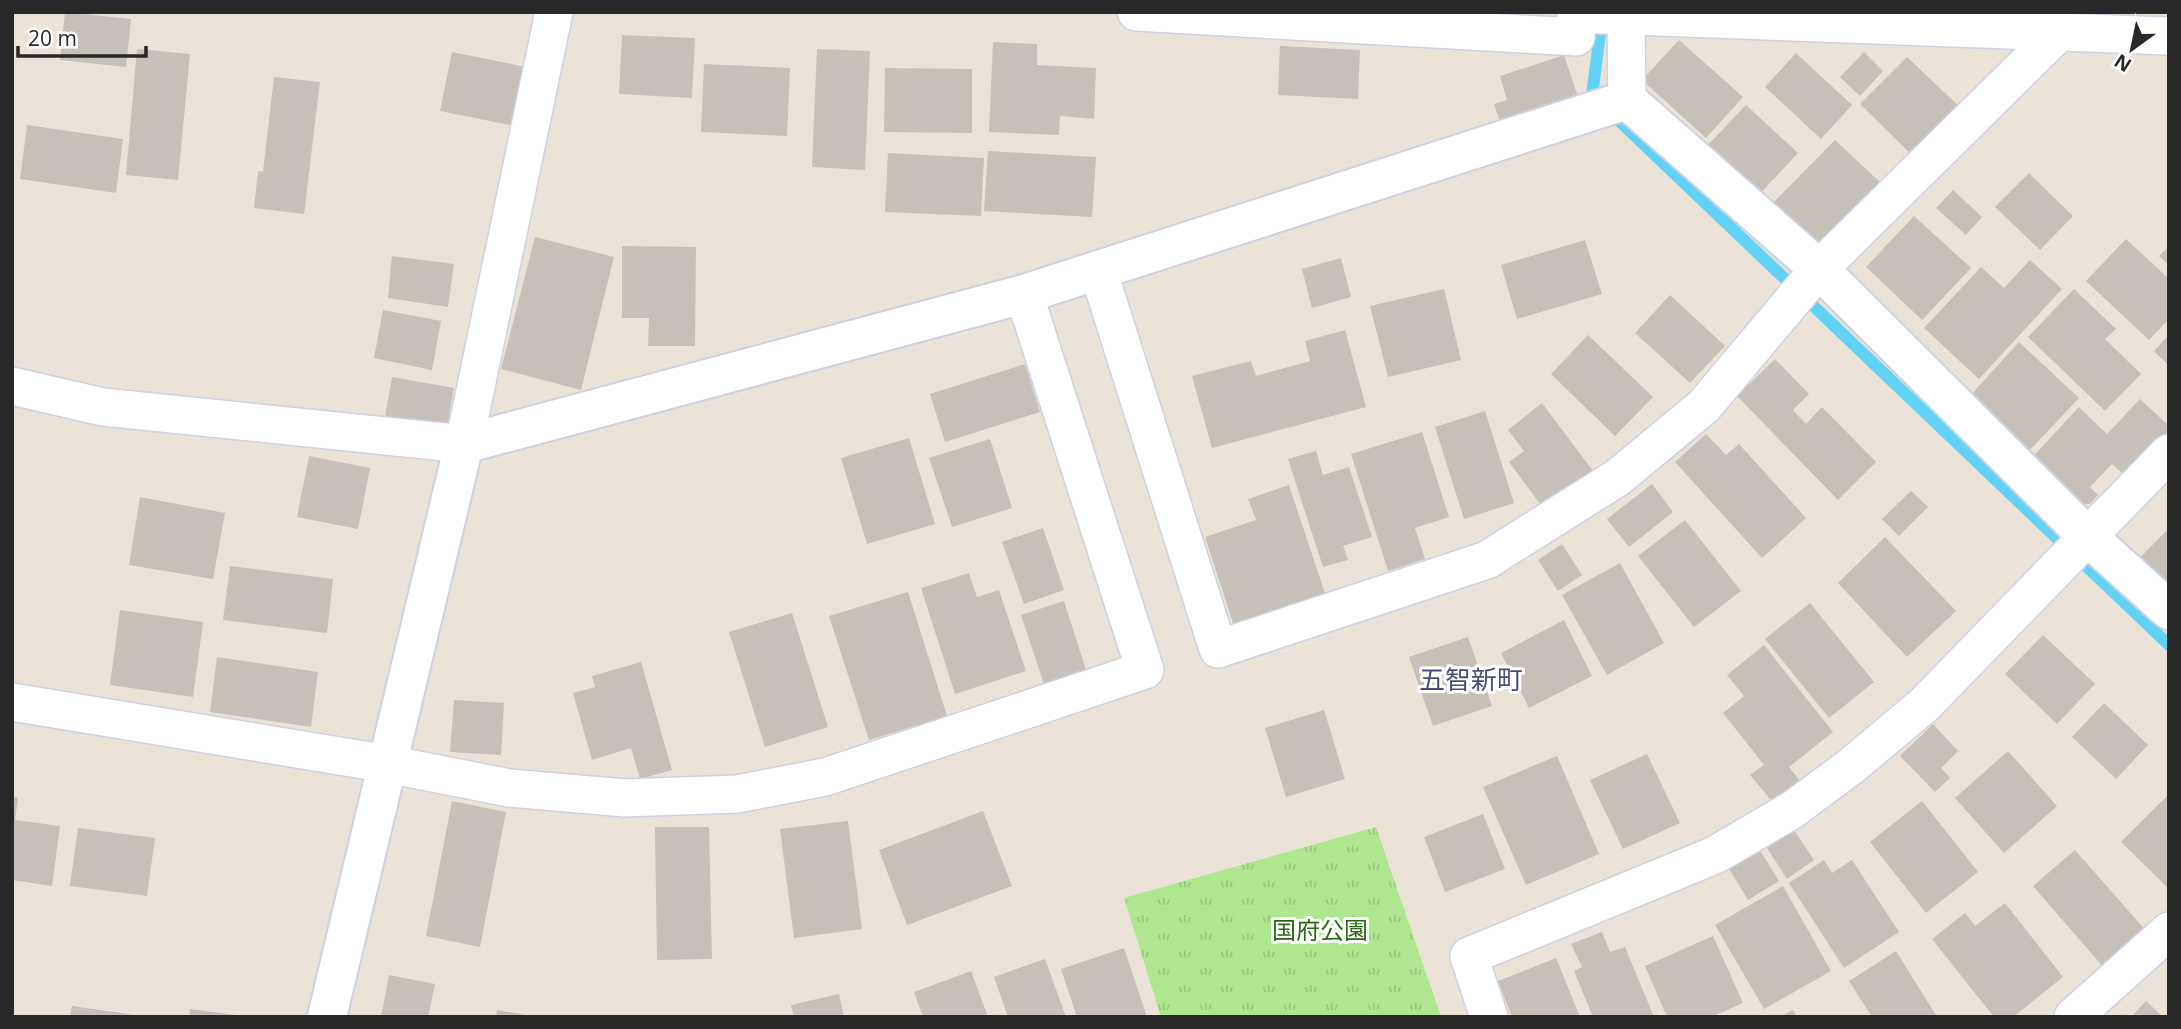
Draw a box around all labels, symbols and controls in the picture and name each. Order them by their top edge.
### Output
scale bar [18,14,145,58]
north arrow [2097,14,2167,84]
text: 20 m [28,24,77,52]
text: N [2109,48,2136,78]
district label: 五智新町 [1419,661,1523,697]
park label: 国府公園 [1272,913,1368,946]

